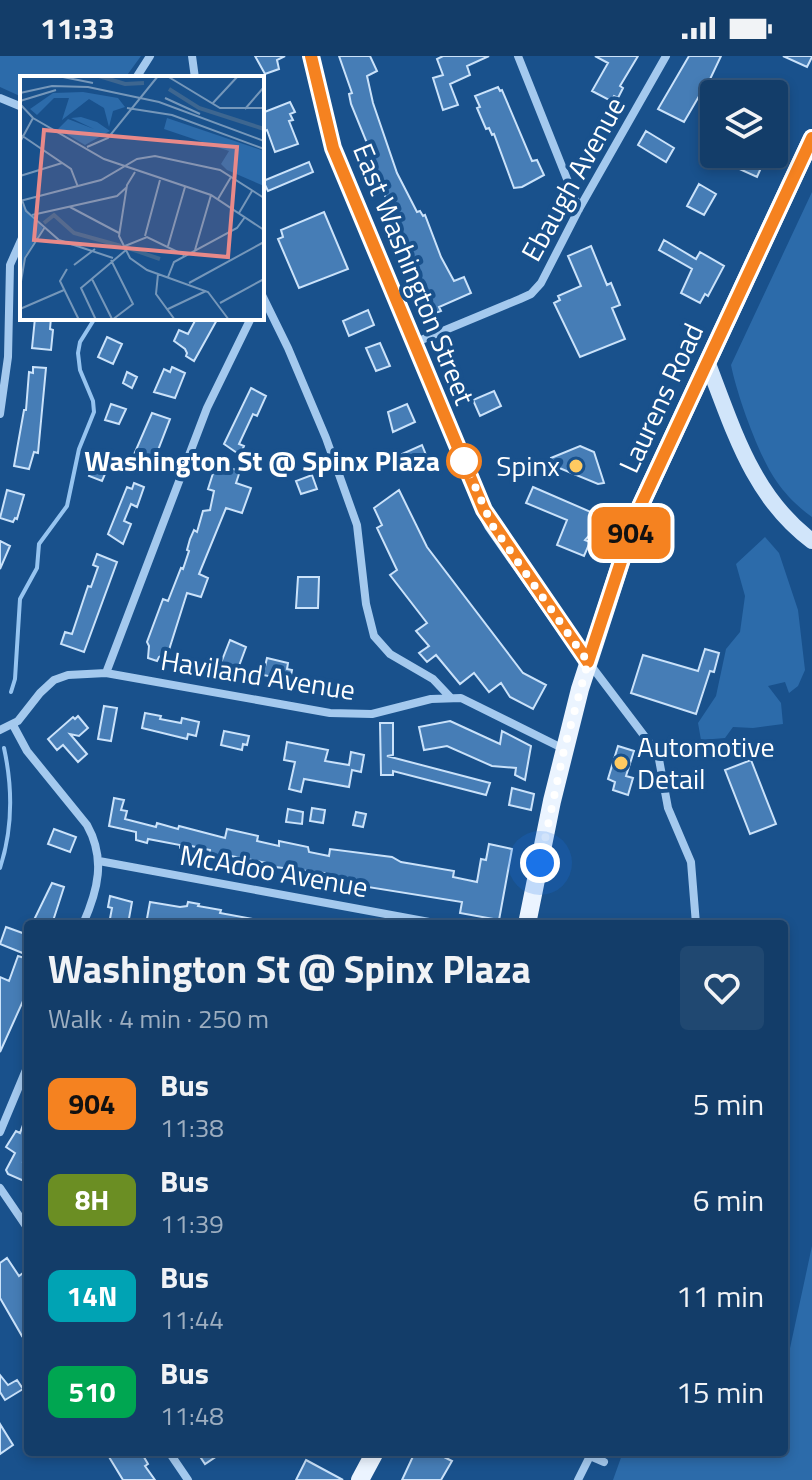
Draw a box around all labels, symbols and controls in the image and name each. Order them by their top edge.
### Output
text: 11:33 [40,5,115,51]
inset map [20,76,264,320]
map controls [700,80,788,168]
button: layers [700,80,788,168]
street label: Ebaugh Avenue [510,89,636,269]
street label: East Washington Street [342,137,487,411]
street label: Laurens Road [607,316,714,480]
place label: Washington St @ Spinx Plaza [84,439,440,482]
marker: Washington St @ Spinx Plaza [447,444,481,478]
place label: Spinx [496,444,560,487]
marker: Spinx [567,457,585,475]
line badge: 904 [585,507,677,559]
text: 904 [607,511,655,554]
street label: Haviland Avenue [158,638,358,711]
place label: Automotive Detail [637,725,775,800]
marker: Automotive Detail [612,754,630,772]
street label: McAdoo Avenue [177,833,371,908]
your location [520,843,560,883]
text: Washington St @ Spinx Plaza [48,940,531,998]
button: heart [680,946,764,1030]
text: Walk · 4 min · 250 m [48,999,269,1038]
text: Bus [160,1062,209,1108]
text: 5 min [693,1081,764,1127]
text: 904 [68,1082,116,1125]
text: 11:38 [160,1108,224,1147]
text: Bus [160,1158,209,1204]
text: 6 min [693,1177,764,1223]
text: 8H [75,1178,109,1221]
text: 11:39 [160,1204,224,1243]
text: Bus [160,1254,209,1300]
text: 11 min [676,1273,764,1319]
text: 14N [67,1274,117,1317]
text: 11:44 [160,1300,224,1339]
text: Bus [160,1350,209,1396]
text: 15 min [676,1369,764,1415]
text: 510 [68,1370,116,1413]
text: 11:48 [160,1396,224,1435]

